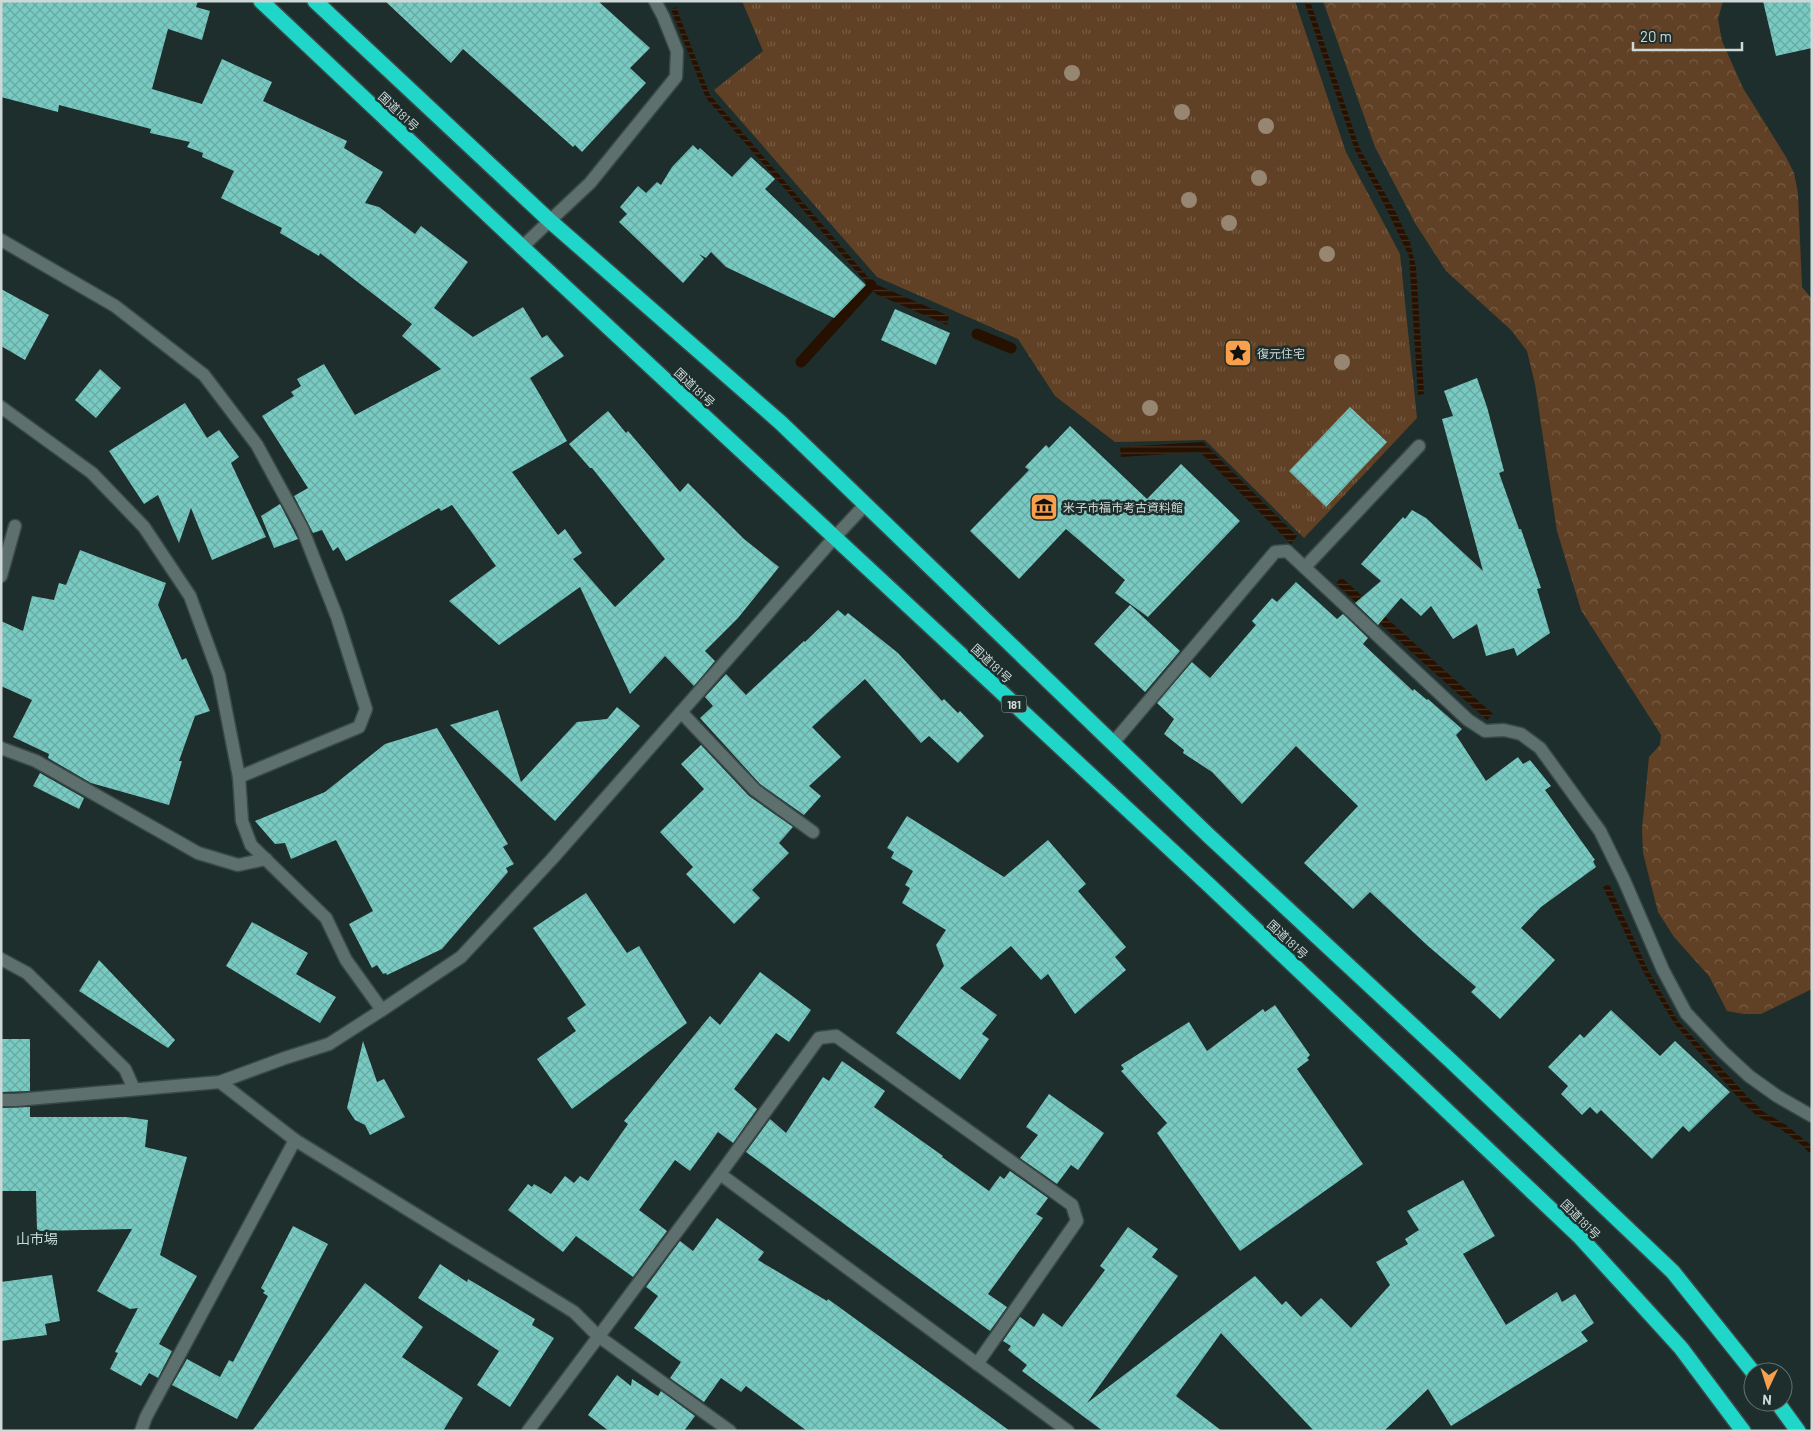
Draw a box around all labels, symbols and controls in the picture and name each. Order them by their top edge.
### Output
scale bar [1633,20,1742,52]
text: 20 m [1640,27,1672,45]
street label: 国道181号 [376,89,422,133]
place icon: 復元住宅 [1223,338,1253,368]
place label: 復元住宅 [1257,346,1305,360]
street label: 国道181号 [672,365,718,409]
museum icon: 米子市福市考古資料館 [1029,492,1059,522]
place label: 米子市福市考古資料館 [1063,500,1183,514]
street label: 国道181号 [969,641,1015,685]
road number: 181 [1002,696,1026,712]
street label: 国道181号 [1265,917,1311,961]
street label: 国道181号 [1558,1196,1604,1242]
district label: 山市場 [16,1230,58,1247]
north arrow [1743,1362,1793,1412]
text: N [1762,1392,1772,1409]

